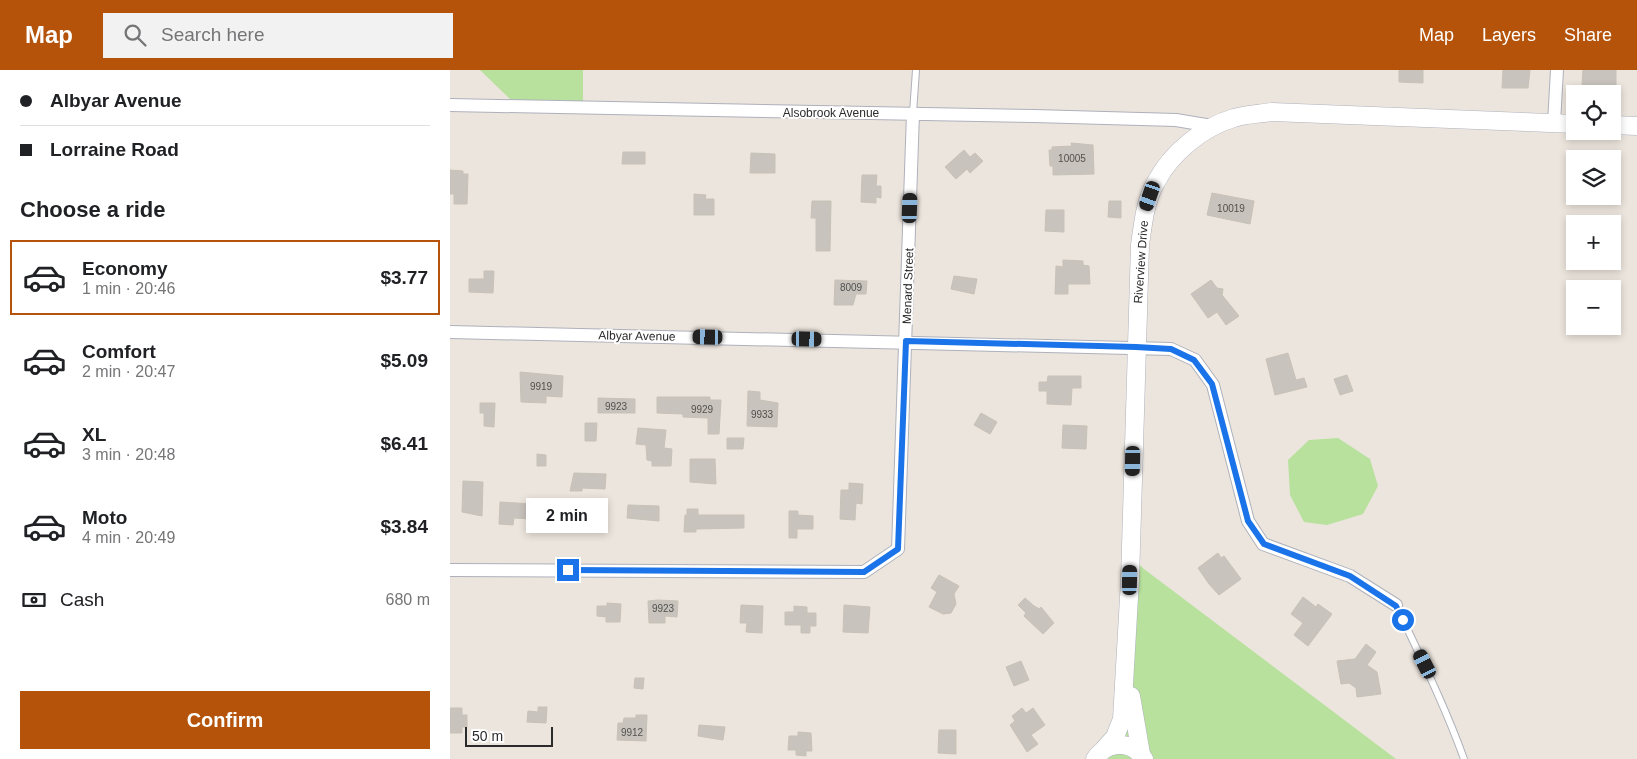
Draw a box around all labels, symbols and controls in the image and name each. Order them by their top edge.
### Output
search box [103,13,453,58]
text: Map [25,21,73,48]
icon: search [121,21,149,49]
text: Search here [161,24,265,45]
text: Map [1419,25,1454,45]
text: Layers [1482,25,1536,45]
text: Share [1564,25,1612,45]
map controls [1566,85,1621,335]
button: locate [1566,85,1621,140]
text: Albyar Avenue [50,90,182,111]
street label: Alsobrook Avenue [783,106,880,120]
text: Lorraine Road [50,139,179,160]
button: layers [1566,150,1621,205]
house number: 10005 [1058,153,1086,164]
car [1138,179,1161,213]
car [901,193,918,223]
text: Choose a ride [20,197,165,222]
house number: 10019 [1217,203,1245,214]
button: + [1566,215,1621,270]
street label: Riverview Drive [1131,220,1151,304]
street label: Menard Street [900,247,916,324]
icon: car [22,255,67,300]
text: Economy [82,258,168,279]
text: $3.77 [380,267,428,288]
text: 1 min · 20:46 [82,280,175,297]
button: − [1566,280,1621,335]
house number: 8009 [840,282,863,293]
street label: Albyar Avenue [598,328,676,344]
car [692,329,723,345]
car [791,331,822,347]
icon: car [22,338,67,383]
text: Comfort [82,341,156,362]
text: $5.09 [380,350,428,371]
text: 2 min · 20:47 [82,363,175,380]
house number: 9919 [530,381,553,392]
house number: 9923 [605,401,628,412]
house number: 9929 [691,404,714,415]
house number: 9933 [751,409,774,420]
icon: car [22,421,67,466]
text: XL [82,424,106,445]
text: $6.41 [380,433,428,454]
text: 3 min · 20:48 [82,446,175,463]
car [1125,446,1140,476]
callout: 2 min [527,498,609,532]
icon: car [22,504,67,549]
text: Moto [82,507,127,528]
text: 2 min [546,507,588,524]
text: $3.84 [380,516,428,537]
text: 4 min · 20:49 [82,529,175,546]
route end [557,559,579,581]
car [1122,565,1137,595]
icon: cash [20,586,48,614]
text: Cash [60,589,104,610]
text: 680 m [386,591,430,608]
house number: 9923 [652,603,675,614]
route start [1392,609,1414,631]
car [1411,647,1438,681]
button: Confirm [20,691,430,749]
scale bar [465,724,552,747]
house number: 9912 [621,727,644,738]
text: 50 m [472,728,503,744]

